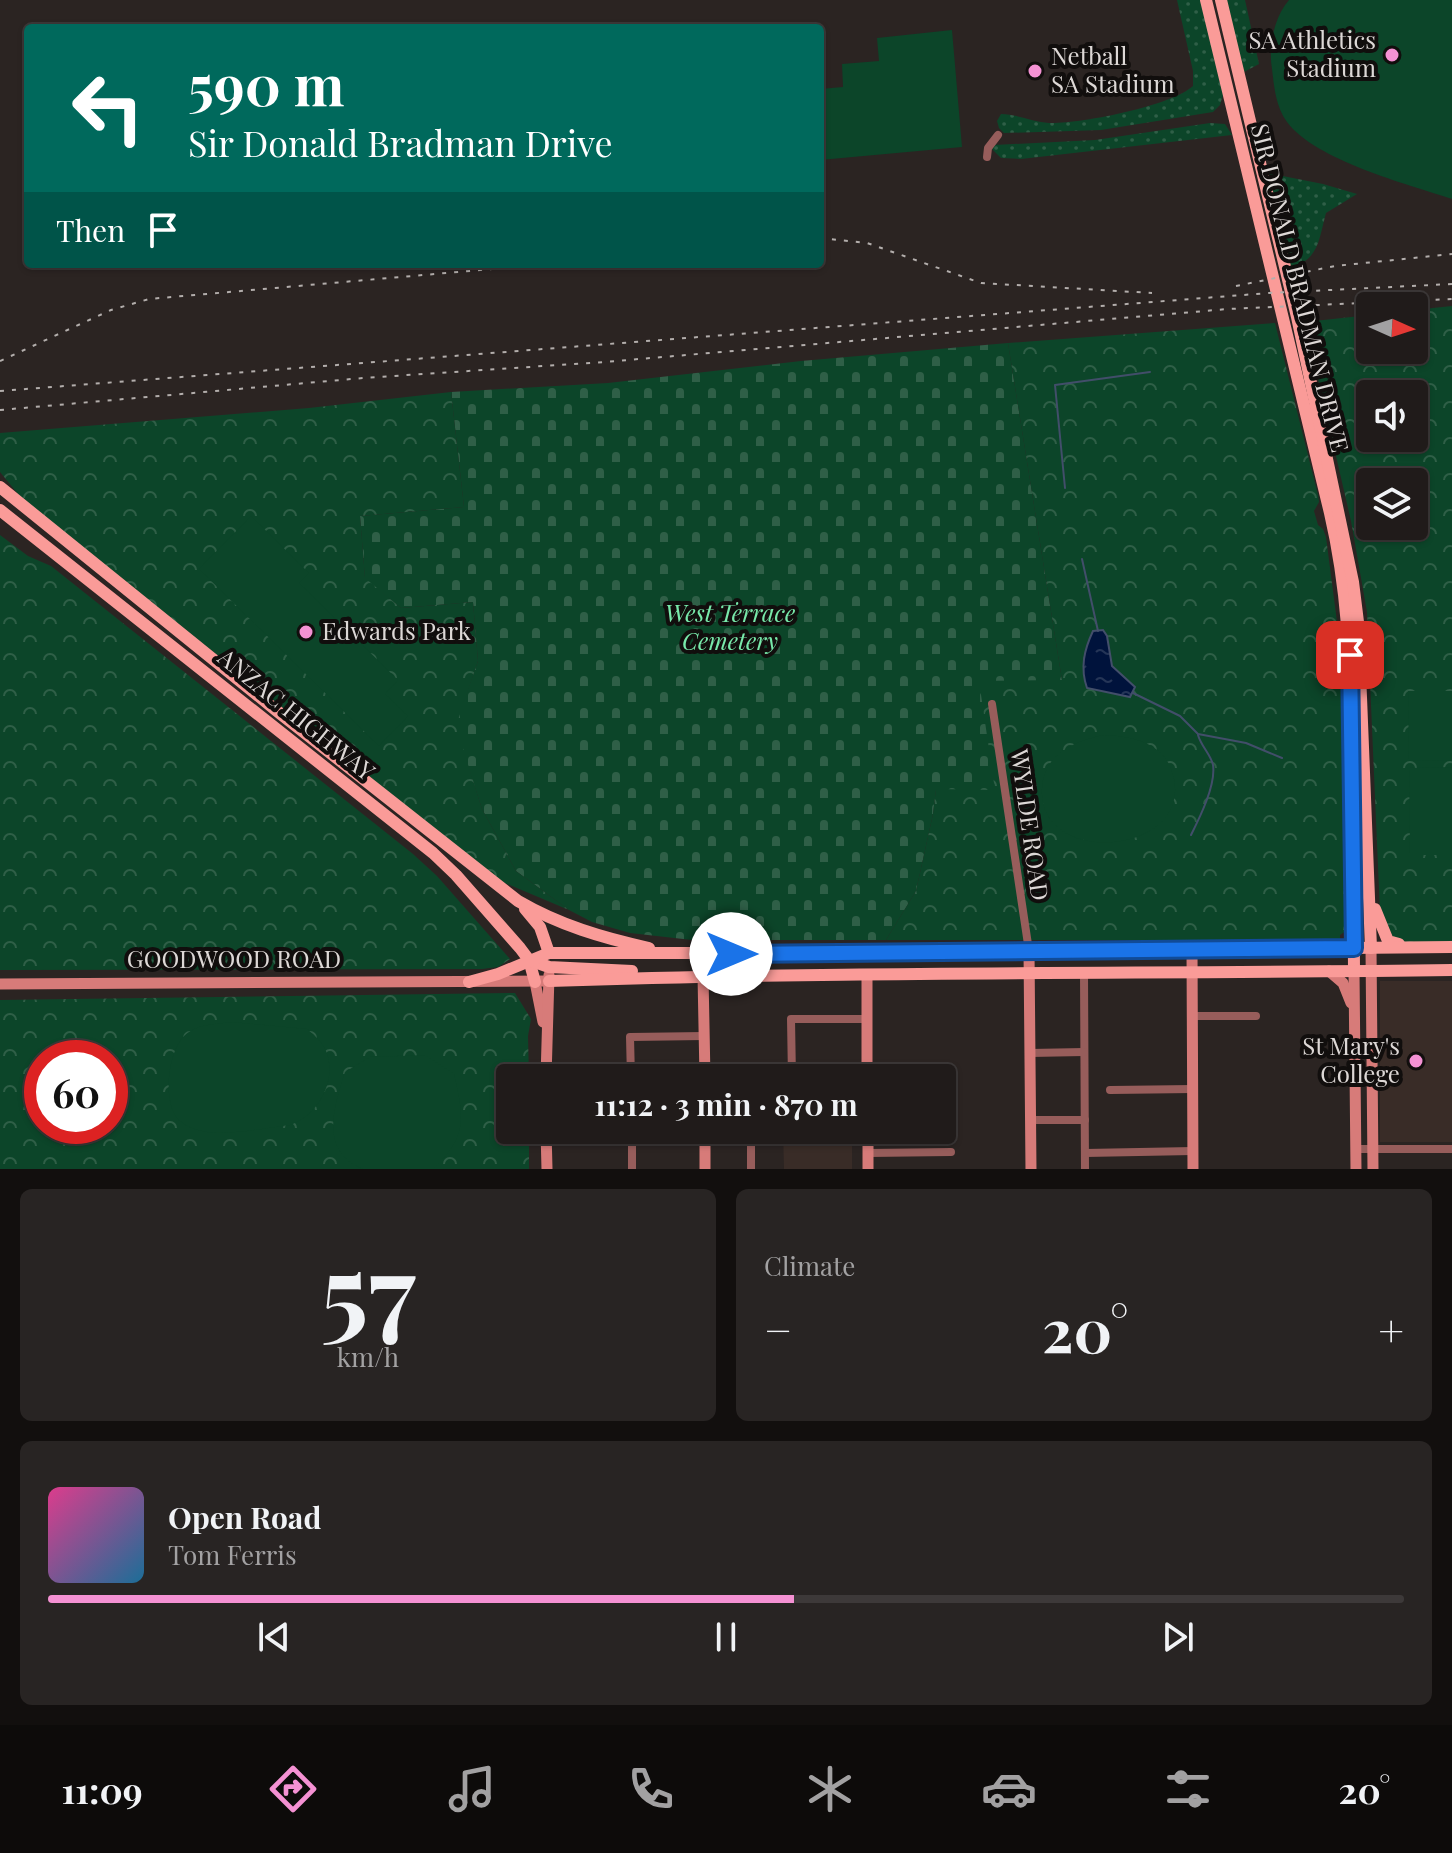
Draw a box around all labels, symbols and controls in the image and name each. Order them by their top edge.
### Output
place label: SA Athletics Stadium [1248,23,1376,83]
place label: Netball SA Stadium [1051,39,1175,99]
text: 590 m [188,46,345,121]
marker: SA Athletics Stadium [1383,46,1401,64]
icon: left [56,56,160,160]
marker: Netball SA Stadium [1026,62,1044,80]
text: Sir Donald Bradman Drive [188,118,613,166]
street label: SIR DONALD BRADMAN DRIVE [1245,120,1357,455]
icon: arrive [141,208,185,252]
text: Then [56,210,125,250]
north arrow [1356,292,1428,364]
map controls [1356,292,1428,540]
button: sound [1356,380,1428,452]
button: layers [1356,468,1428,540]
park label: West Terrace Cemetery [665,596,795,656]
place label: Edwards Park [322,614,472,646]
pin [1316,621,1384,689]
marker: Edwards Park [297,623,315,641]
icon: arrive [1328,633,1372,677]
street label: ANZAC HIGHWAY [211,640,383,787]
street label: WYLDE ROAD [1004,746,1057,903]
position arrow [689,912,773,996]
street label: GOODWOOD ROAD [127,942,341,974]
place label: St Mary's College [1302,1029,1400,1089]
speed limit sign: 60 [24,1040,128,1144]
marker: St Mary's College [1407,1052,1425,1070]
text: 11:12 · 3 min · 870 m [594,1084,858,1124]
text: 57 [320,1217,416,1356]
text: Climate [764,1248,855,1283]
text: 20° [1042,1288,1129,1368]
text: − [764,1299,792,1358]
text: + [1378,1299,1404,1358]
text: km/h [337,1339,399,1374]
text: Open Road [168,1497,321,1537]
text: Tom Ferris [168,1537,297,1572]
icon: previous [252,1615,296,1659]
icon: pause [704,1615,748,1659]
icon: next [1156,1615,1200,1659]
icon: directions [265,1761,321,1817]
icon: music [444,1761,500,1817]
icon: phone [623,1761,679,1817]
icon: climate [802,1761,858,1817]
icon: car [981,1761,1037,1817]
icon: filters [1160,1761,1216,1817]
text: 11:09 [61,1765,143,1813]
text: 20° [1339,1765,1390,1813]

